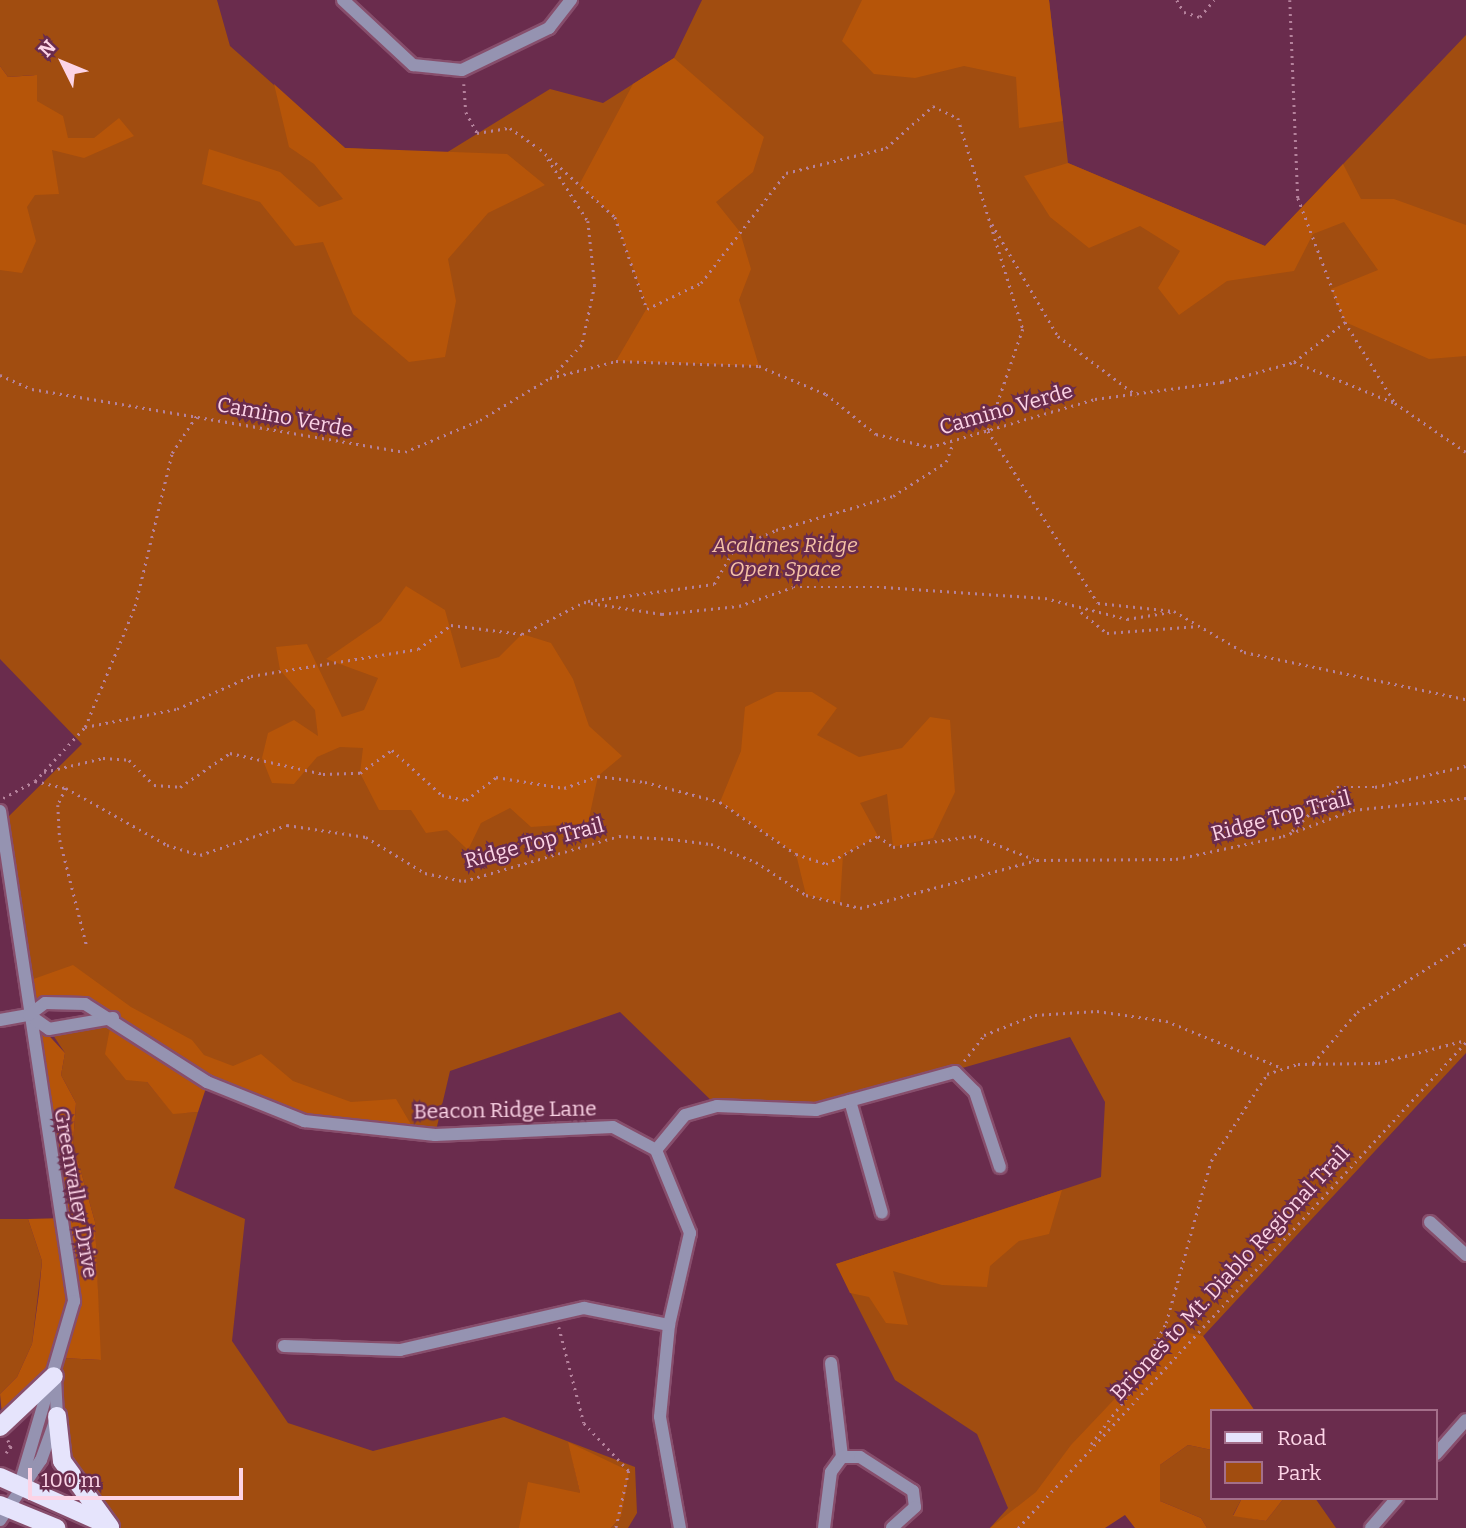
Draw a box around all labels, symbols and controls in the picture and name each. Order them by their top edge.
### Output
north arrow [28,28,98,98]
text: N [34,35,61,62]
street label: Camino Verde [936,378,1076,440]
street label: Camino Verde [215,391,355,443]
park label: Acalanes Ridge Open Space [713,532,857,582]
street label: Ridge Top Trail [1208,785,1354,847]
street label: Ridge Top Trail [461,812,607,874]
street label: Beacon Ridge Lane [413,1096,597,1124]
street label: Greenvalley Drive [49,1106,103,1280]
street label: Briones to Mt. Diablo Regional Trail [1105,1141,1355,1405]
legend [1210,1409,1438,1500]
text: Road [1277,1425,1326,1451]
scale bar [32,1454,247,1498]
text: Park [1277,1460,1321,1486]
text: 100 m [41,1467,101,1493]

